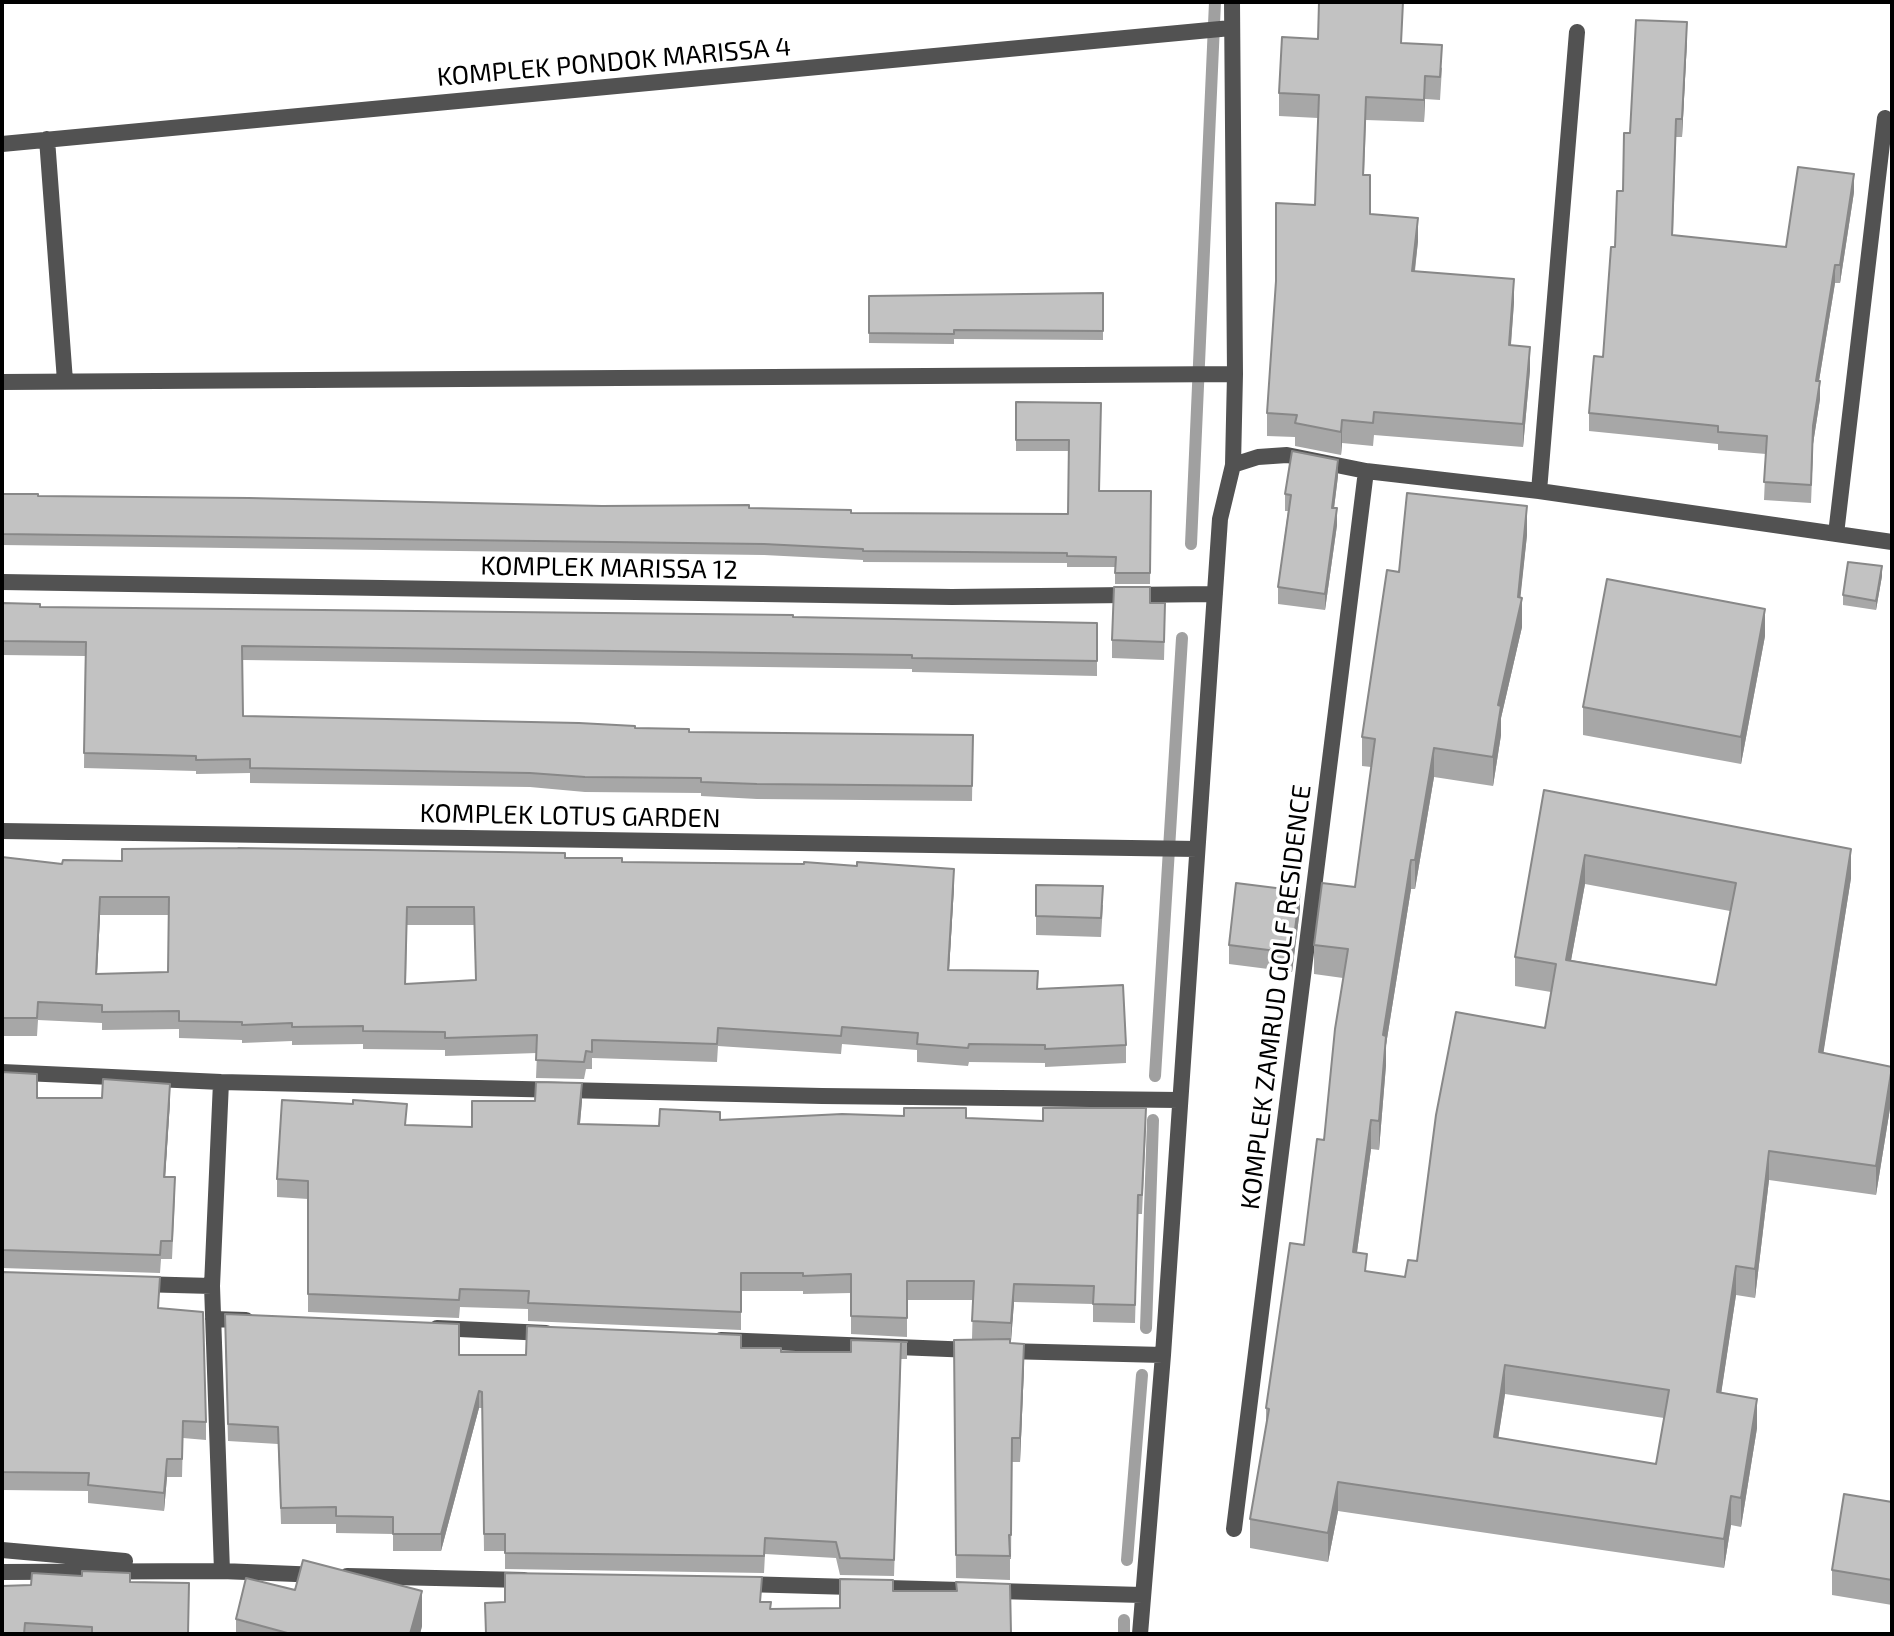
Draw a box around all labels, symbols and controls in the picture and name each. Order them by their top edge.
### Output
street label: KOMPLEK PONDOK MARISSA 4 [436,31,792,93]
street label: KOMPLEK MARISSA 12 [480,550,738,586]
street label: KOMPLEK ZAMRUD GOLF RESIDENCE [1234,783,1318,1211]
street label: KOMPLEK LOTUS GARDEN [419,798,721,834]

